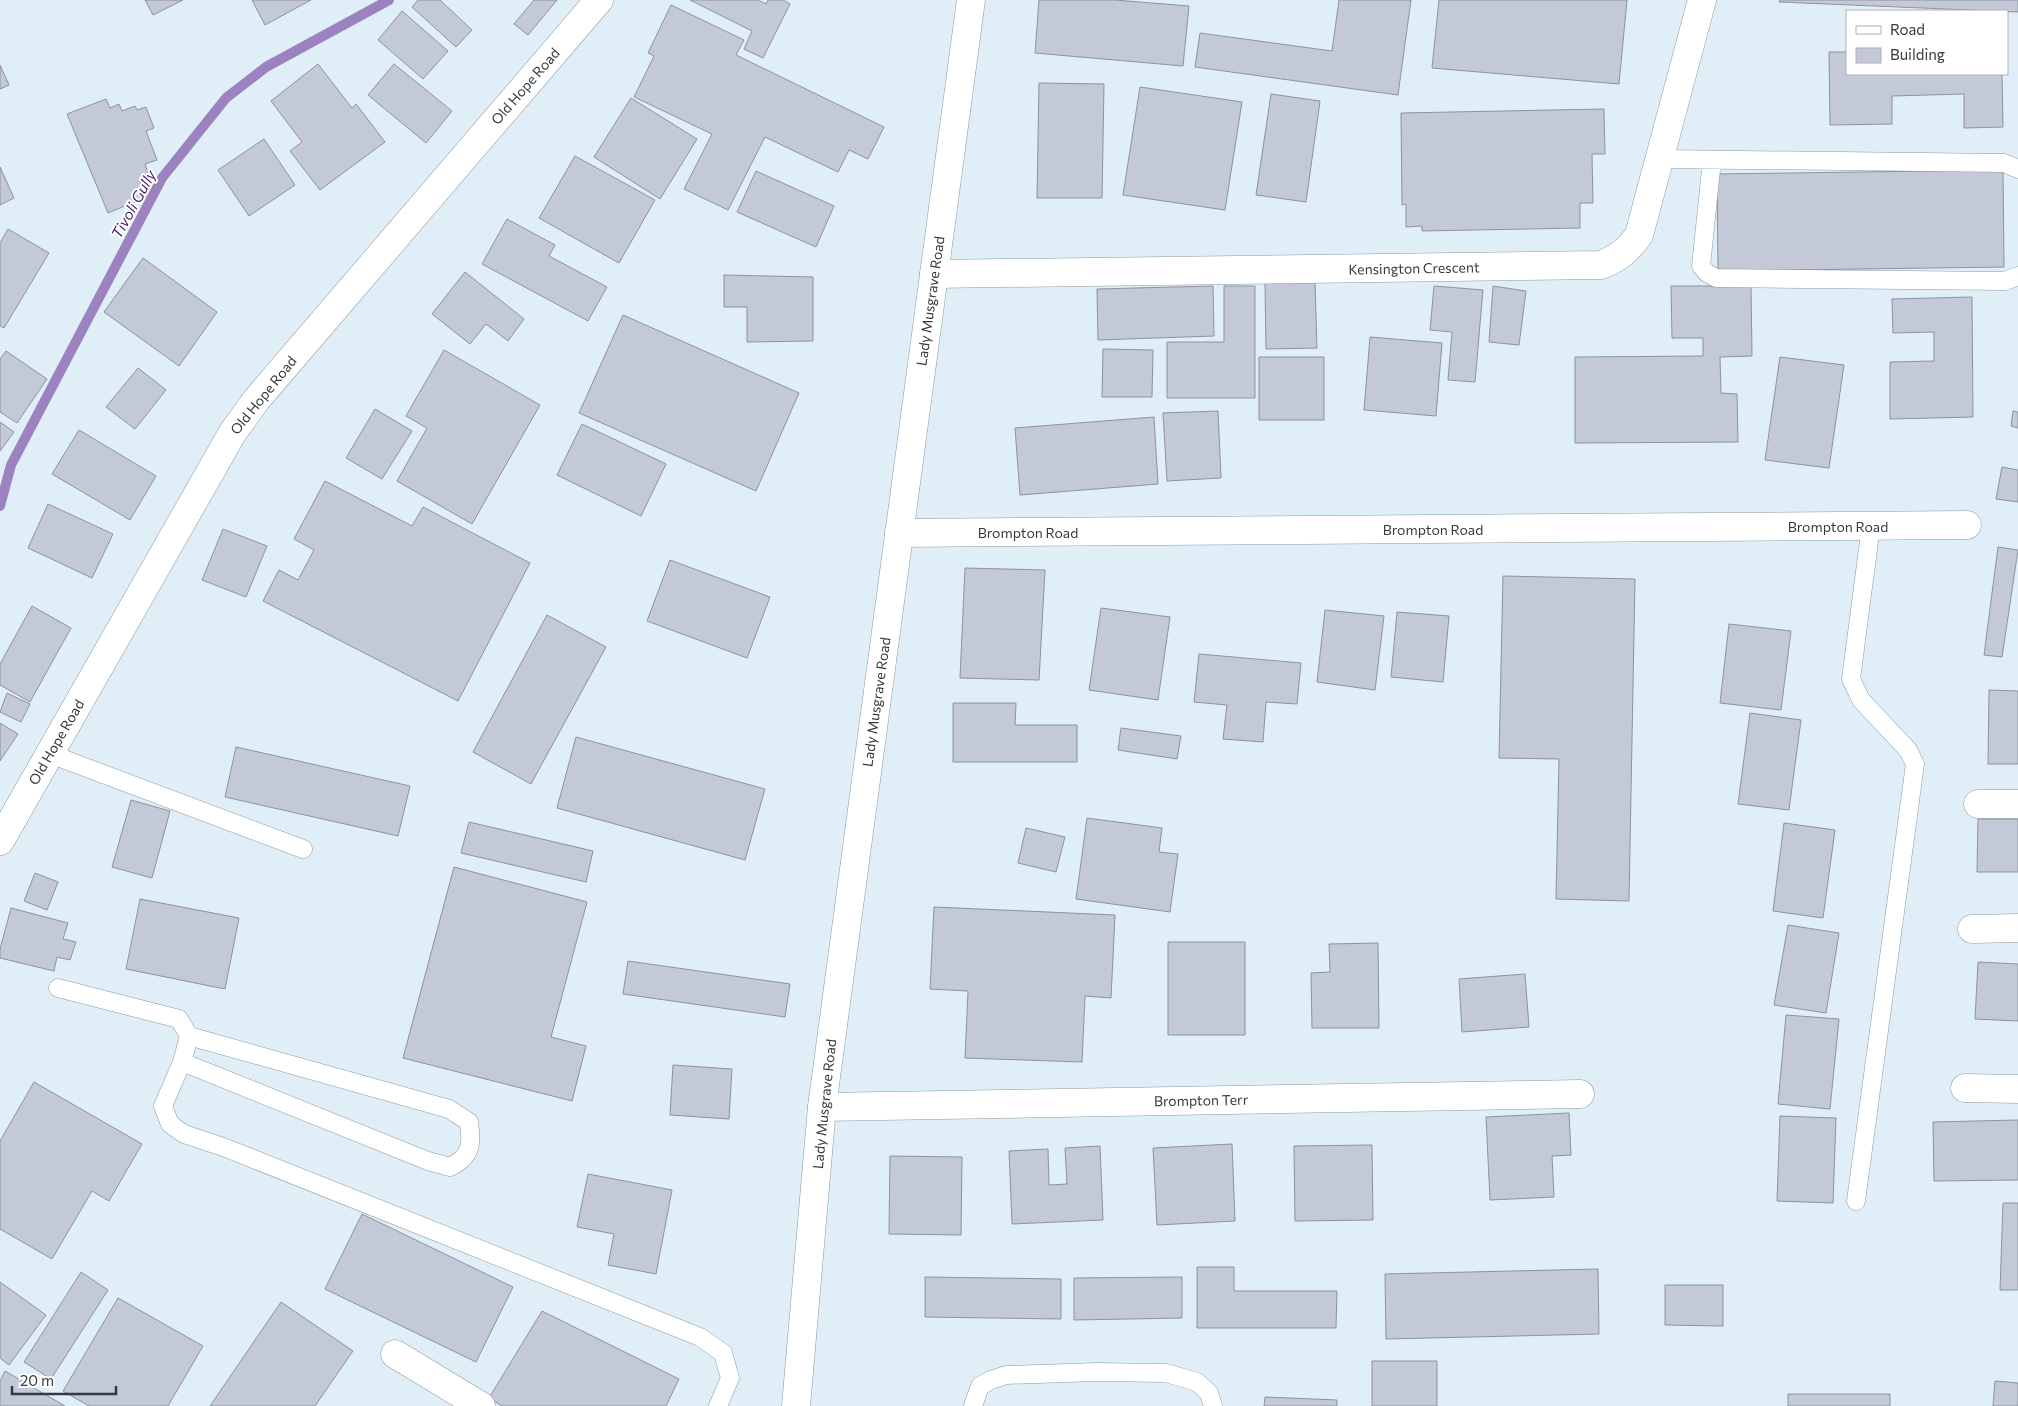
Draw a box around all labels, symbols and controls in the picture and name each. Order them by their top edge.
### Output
legend [1846,10,2008,75]
text: Road [1890,20,1925,38]
street label: Old Hope Road [487,44,563,128]
text: Building [1890,45,1945,63]
water label: Tivoli Gully [107,166,160,241]
street label: Lady Musgrave Road [912,235,948,367]
street label: Kensington Crescent [1348,258,1480,278]
street label: Old Hope Road [226,352,300,438]
street label: Brompton Road [1788,518,1888,535]
street label: Brompton Road [1383,521,1483,538]
street label: Brompton Road [978,524,1078,541]
street label: Lady Musgrave Road [858,636,894,768]
street label: Old Hope Road [25,696,87,788]
street label: Lady Musgrave Road [809,1038,839,1170]
street label: Brompton Terr [1154,1091,1249,1109]
scale bar [12,1364,116,1396]
text: 20 m [20,1371,54,1389]

